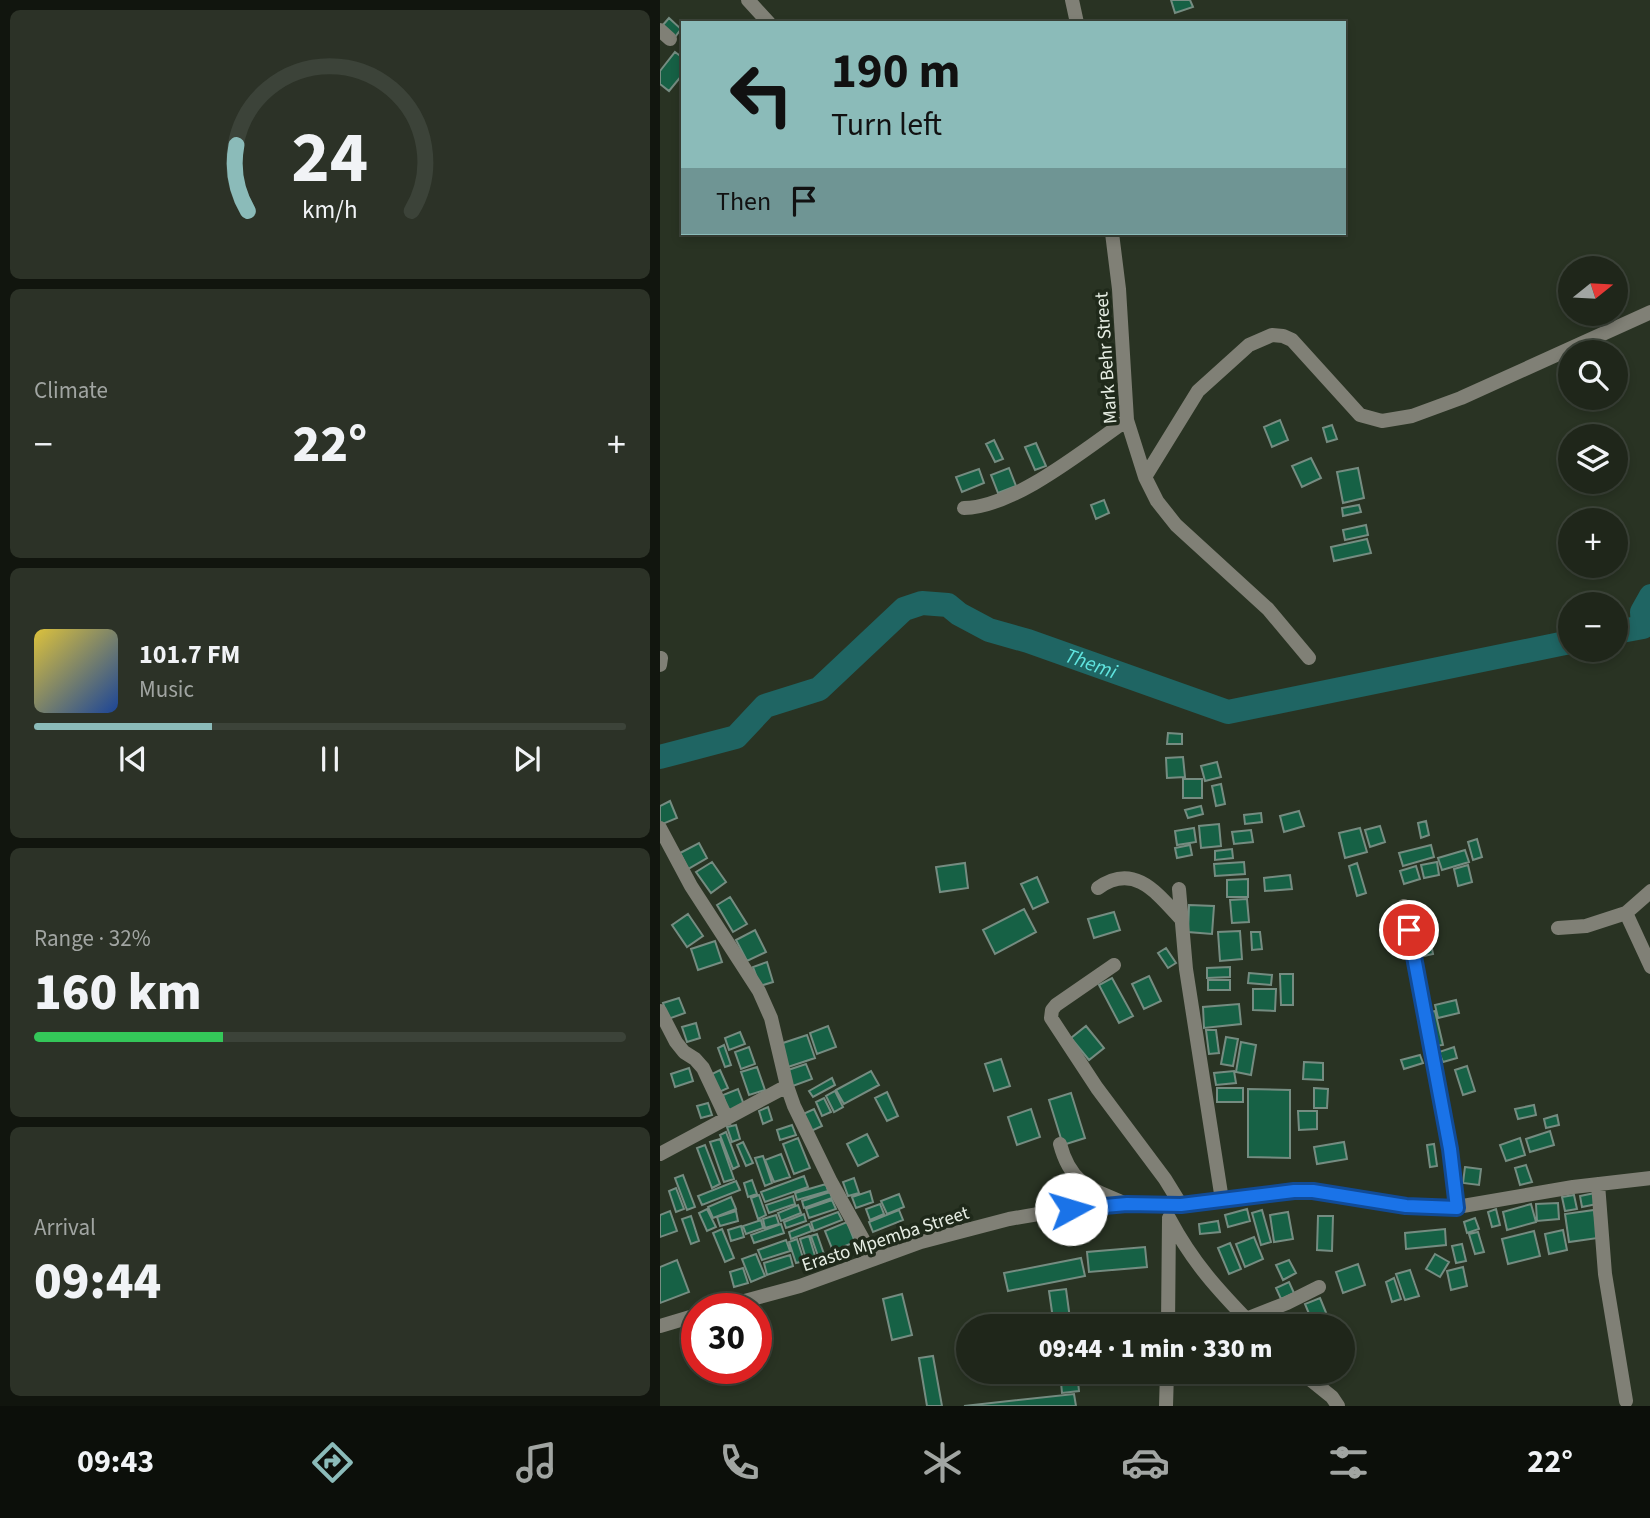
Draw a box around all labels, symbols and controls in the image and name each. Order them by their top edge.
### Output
text: 190 m [831,37,960,107]
icon: left [716,49,807,140]
text: Turn left [831,102,942,148]
text: 24 [292,106,368,210]
icon: arrive [785,182,823,220]
text: Then [716,183,771,220]
text: km/h [302,191,358,227]
north arrow [1558,256,1628,326]
map controls [1558,256,1628,662]
street label: Mark Behr Street [1088,290,1125,425]
button: search [1558,340,1628,410]
text: Climate [34,374,108,407]
text: 22° [293,408,367,482]
text: − [34,418,53,472]
text: + [607,418,626,472]
button: layers [1558,424,1628,494]
button: + [1558,508,1628,578]
button: − [1558,592,1628,662]
text: 101.7 FM [139,636,240,673]
water label: Themi [1061,640,1122,687]
text: Music [139,673,194,706]
icon: previous [114,740,152,778]
icon: pause [311,740,349,778]
icon: next [508,740,546,778]
pin [1379,900,1439,960]
icon: arrive [1390,911,1428,949]
text: Range · 32% [34,922,151,955]
text: 160 km [34,956,202,1030]
position arrow [1034,1172,1108,1246]
street label: Erasto Mpemba Street [798,1199,973,1279]
text: Arrival [34,1211,96,1244]
text: 09:44 [34,1245,161,1319]
speed limit sign: 30 [681,1293,772,1384]
text: 09:44 · 1 min · 330 m [1039,1330,1272,1367]
icon: directions [308,1438,357,1487]
icon: music [512,1438,561,1487]
icon: phone [715,1438,764,1487]
icon: climate [918,1438,967,1487]
icon: car [1121,1438,1170,1487]
icon: filters [1324,1438,1373,1487]
text: 09:43 [77,1439,154,1485]
text: 22° [1527,1439,1573,1485]

